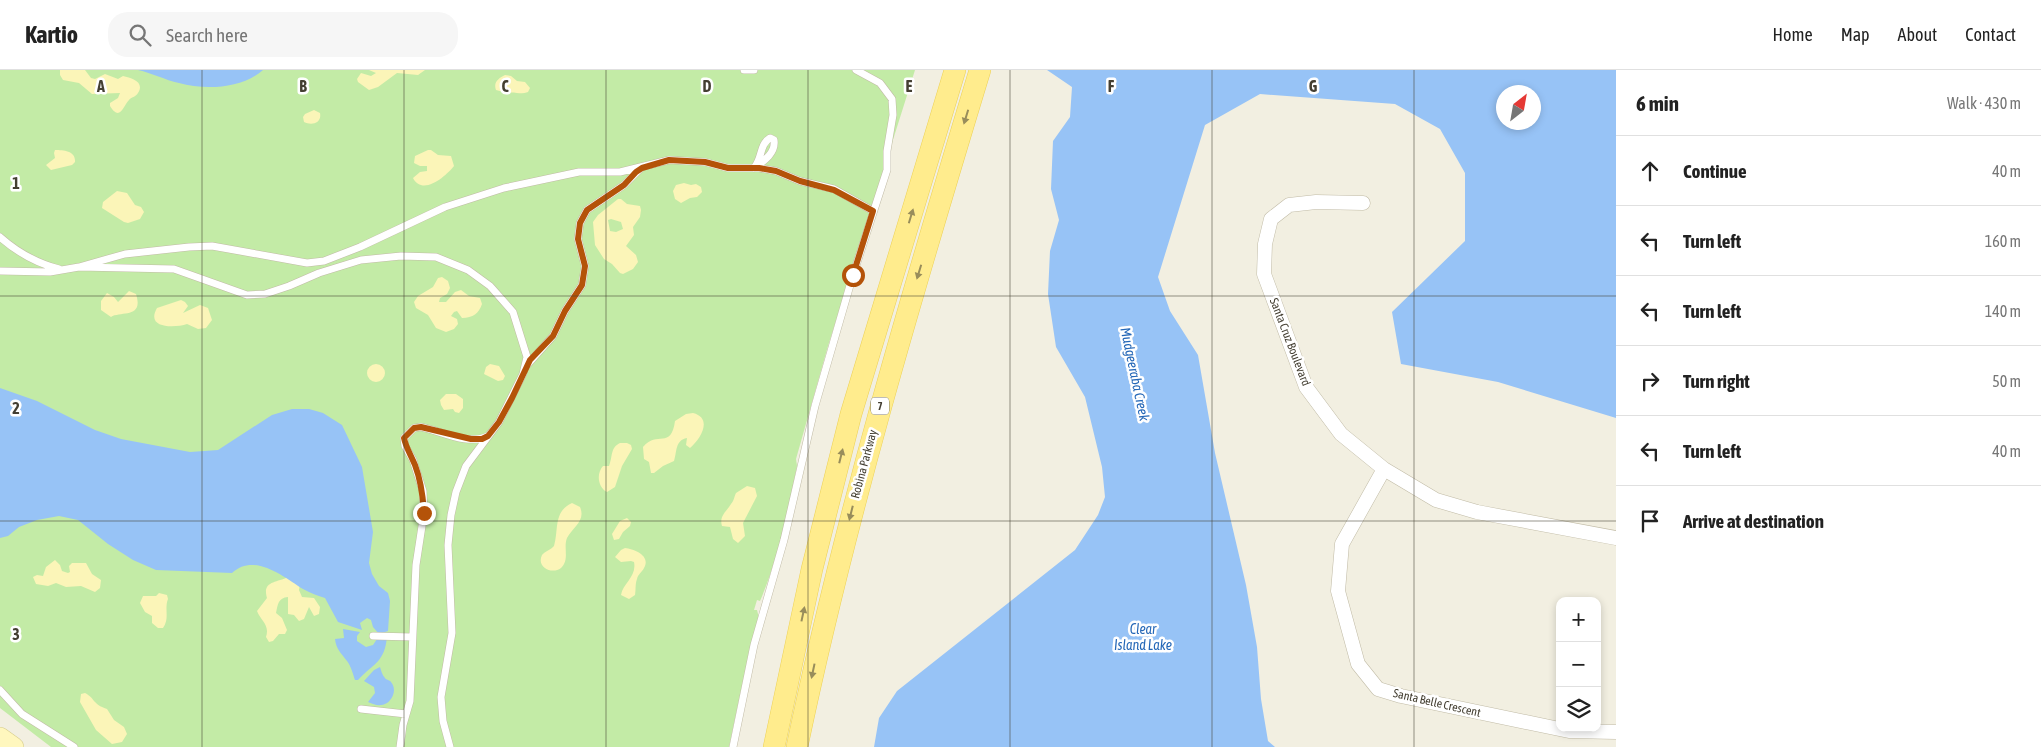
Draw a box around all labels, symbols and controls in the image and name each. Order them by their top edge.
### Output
search box [108,12,458,57]
text: Kartio [25,21,78,48]
icon: search [126,21,154,49]
text: Search here [166,24,248,46]
text: Home [1773,24,1813,45]
text: Map [1841,24,1870,45]
text: About [1898,24,1937,45]
text: Contact [1965,24,2016,45]
text: A [96,77,105,95]
text: B [299,77,307,95]
text: C [501,77,509,95]
text: D [703,77,712,95]
text: E [906,77,913,95]
text: F [1108,77,1115,95]
text: G [1309,77,1318,95]
north arrow [1496,85,1541,130]
text: 6 min [1636,91,1679,115]
text: Walk · 430 m [1947,94,2021,112]
one-way arrow [962,109,969,124]
icon: ahead [1636,157,1664,185]
text: Continue [1683,160,1747,182]
text: 40 m [1992,162,2021,180]
text: 1 [12,174,20,192]
one-way arrow [907,208,915,223]
icon: left [1636,227,1664,255]
text: Turn left [1683,230,1741,252]
text: 160 m [1985,232,2021,250]
route start [842,264,865,287]
one-way arrow [914,265,922,280]
street label: Santa Cruz Boulevard [1267,296,1313,388]
icon: left [1636,297,1664,325]
text: Turn left [1683,300,1741,322]
text: 140 m [1985,302,2021,320]
water label: Mudgeeraba Creek [1117,326,1153,423]
icon: right [1636,367,1664,395]
text: Turn right [1683,370,1750,392]
text: 50 m [1992,372,2021,390]
road number: 7 [871,398,889,414]
text: 2 [12,399,20,417]
street label: Robina Parkway [848,428,880,500]
icon: left [1636,437,1664,465]
text: Turn left [1683,440,1741,462]
text: 40 m [1992,442,2021,460]
one-way arrow [837,448,845,463]
route end [413,502,436,525]
one-way arrow [847,505,855,520]
icon: arrive [1636,507,1664,535]
text: Arrive at destination [1683,510,1824,532]
map controls [1556,597,1601,732]
button: + [1556,597,1601,642]
one-way arrow [799,606,807,621]
water label: Clear Island Lake [1114,621,1172,653]
text: 3 [12,625,20,643]
button: − [1556,642,1601,687]
one-way arrow [809,663,817,678]
street label: Santa Belle Crescent [1392,686,1483,720]
button: layers [1556,687,1601,732]

